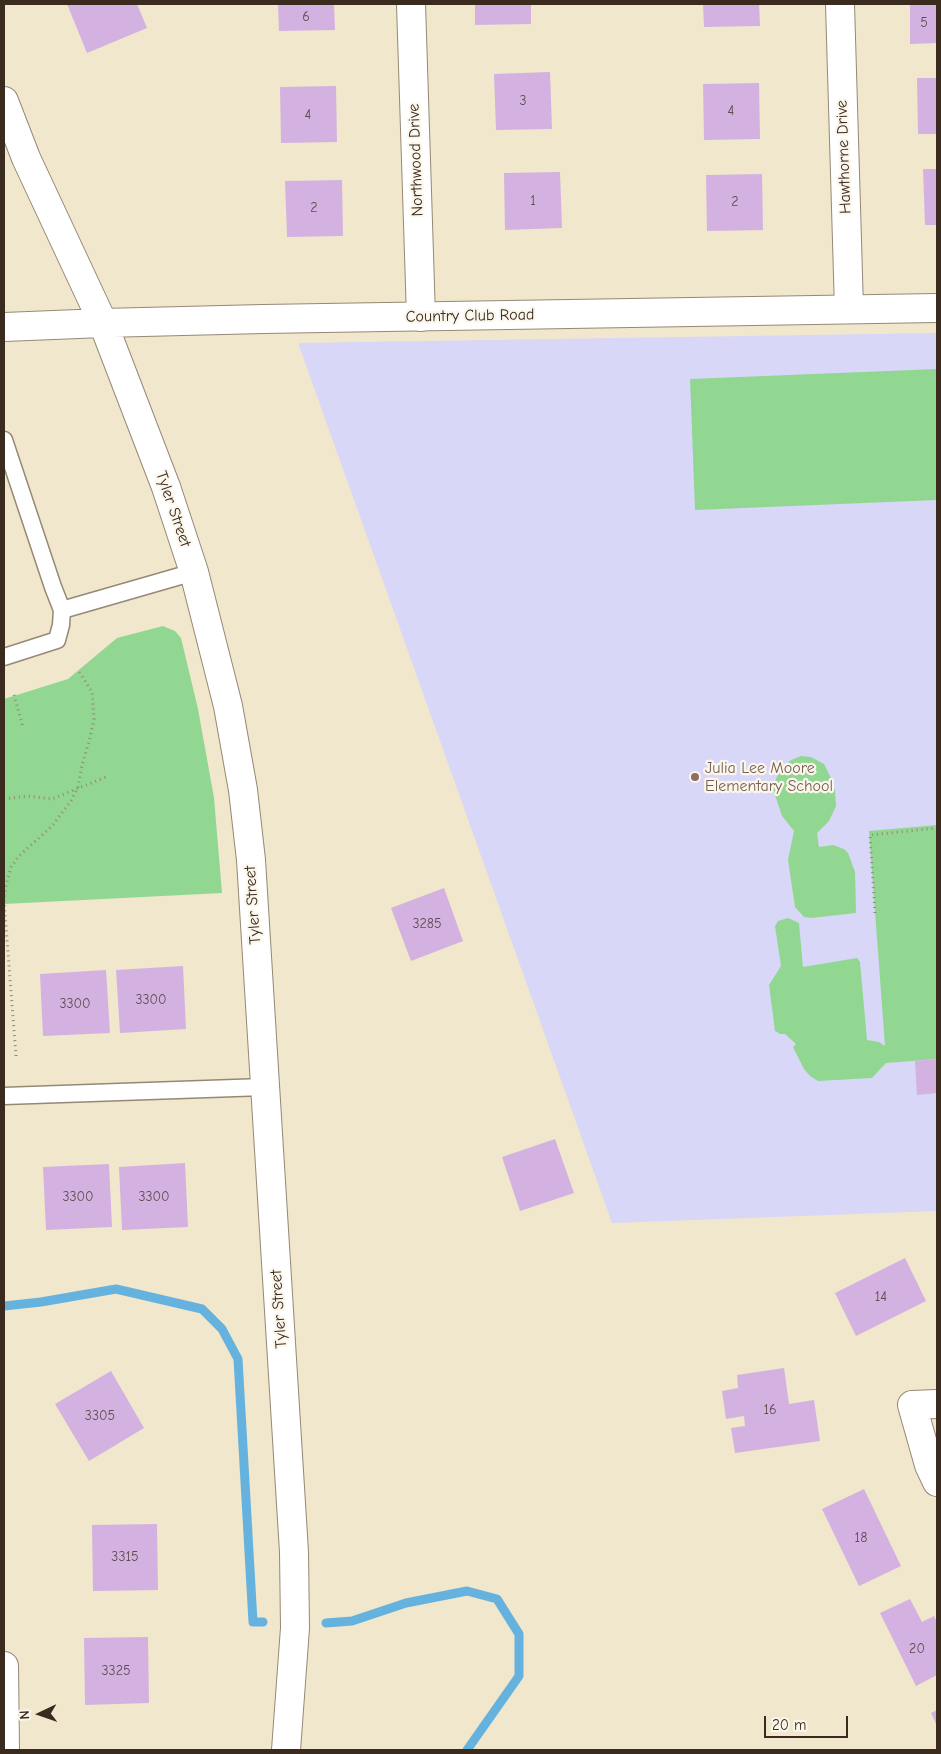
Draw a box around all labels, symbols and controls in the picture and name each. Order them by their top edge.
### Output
house number: 6 [302,9,310,25]
house number: 5 [920,15,928,31]
house number: 3 [519,93,527,109]
street label: Hawthorne Drive [832,100,856,214]
street label: Northwood Drive [404,103,428,217]
house number: 4 [728,103,734,119]
house number: 4 [305,107,311,123]
house number: 1 [530,193,536,209]
house number: 2 [731,194,739,210]
house number: 2 [310,200,318,216]
street label: Country Club Road [405,305,535,327]
street label: Tyler Street [151,469,195,549]
place label: Julia Lee Moore Elementary School [705,758,833,796]
marker: Julia Lee Moore Elementary School [689,771,701,783]
street label: Tyler Street [241,865,265,945]
house number: 3285 [412,916,442,932]
house number: 3300 [135,992,167,1008]
house number: 3300 [59,996,91,1012]
house number: 3300 [62,1189,94,1205]
house number: 3300 [138,1189,170,1205]
street label: Tyler Street [267,1269,291,1349]
house number: 14 [875,1289,887,1305]
house number: 16 [763,1402,777,1418]
house number: 3305 [85,1408,115,1424]
house number: 18 [855,1530,867,1546]
house number: 3315 [111,1549,139,1565]
house number: 20 [909,1641,925,1657]
house number: 3325 [101,1663,131,1679]
north arrow [15,1689,65,1739]
scale bar [766,1706,850,1738]
text: N [16,1710,33,1720]
text: 20 m [772,1716,806,1734]

